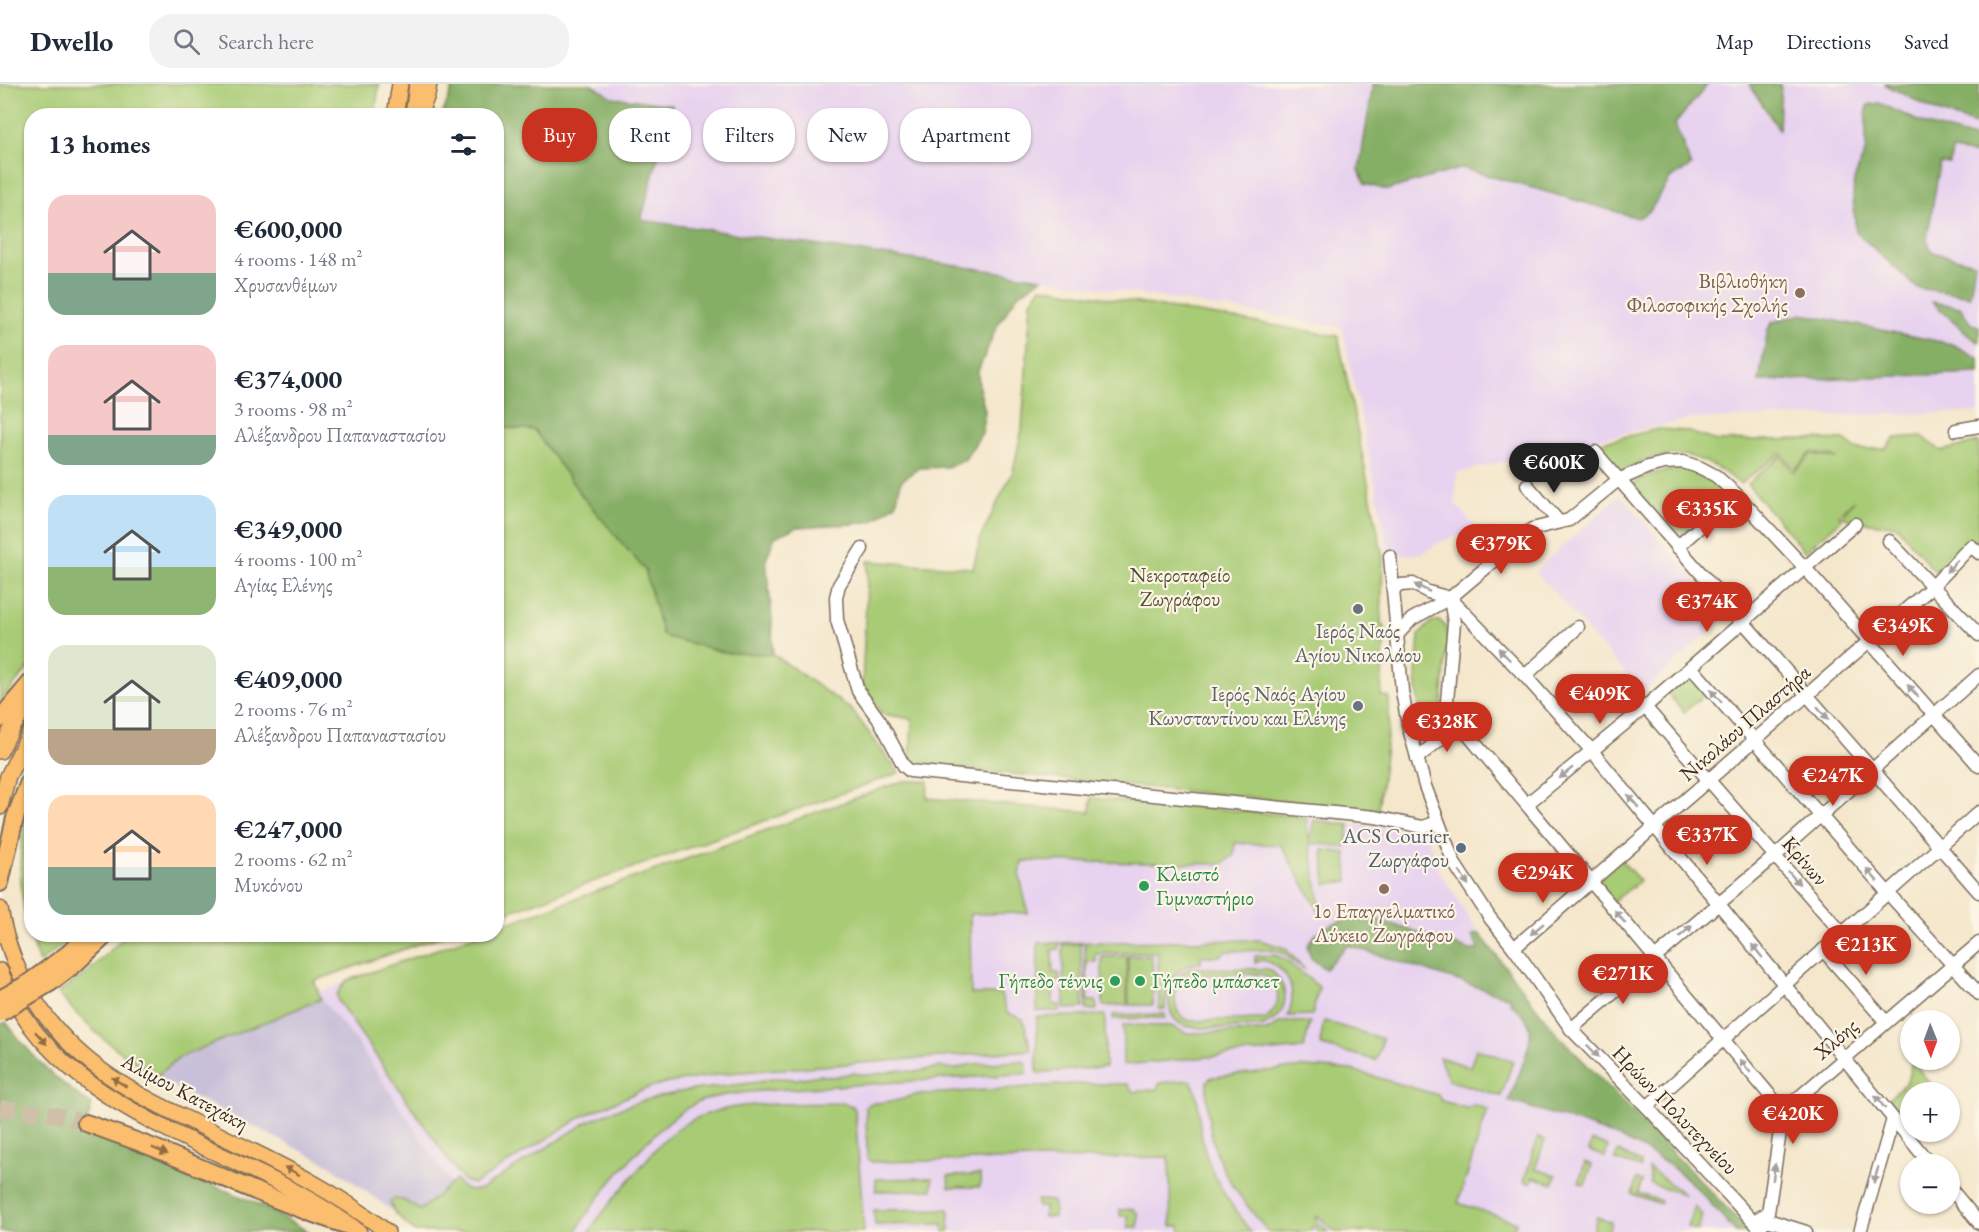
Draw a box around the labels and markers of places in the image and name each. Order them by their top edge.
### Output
place label: Βιβλιοθήκη Φιλοσοφικής Σχολής [1626,267,1788,318]
marker: Βιβλιοθήκη Φιλοσοφικής Σχολής [1793,286,1807,300]
pin: €600K [1512,443,1596,494]
pin: €335K [1665,489,1749,540]
pin: €379K [1459,524,1543,575]
pin: €374K [1665,582,1749,633]
marker: Ιερός Ναός Αγίου Νικολάου [1351,602,1365,616]
pin: €349K [1861,606,1945,657]
place label: Ιερός Ναός Αγίου Νικολάου [1294,617,1422,668]
pin: €409K [1558,674,1642,725]
place label: Ιερός Ναός Αγίου Κωνσταντίνου και Ελένης [1148,680,1346,731]
marker: Ιερός Ναός Αγίου Κωνσταντίνου και Ελένης [1351,699,1365,713]
pin: €328K [1405,702,1489,753]
pin: €247K [1791,756,1875,807]
pin: €337K [1665,815,1749,866]
place label: ACS Courier Ζωργάφου [1341,822,1449,873]
marker: ACS Courier Ζωργάφου [1454,841,1468,855]
pin: €294K [1501,853,1585,904]
place label: Κλειστό Γυμναστήριο [1156,860,1254,911]
marker: Κλειστό Γυμναστήριο [1137,879,1151,893]
marker: 1ο Επαγγελματικό Λύκειο Ζωγράφου [1377,882,1391,896]
place label: 1ο Επαγγελματικό Λύκειο Ζωγράφου [1313,897,1455,948]
pin: €213K [1824,925,1908,976]
pin: €271K [1581,954,1665,1005]
place label: Γήπεδο τέννις [998,967,1103,994]
place label: Γήπεδο μπάσκετ [1152,967,1279,994]
marker: Γήπεδο τέννις [1108,974,1122,988]
marker: Γήπεδο μπάσκετ [1133,974,1147,988]
pin: €420K [1751,1094,1835,1145]

